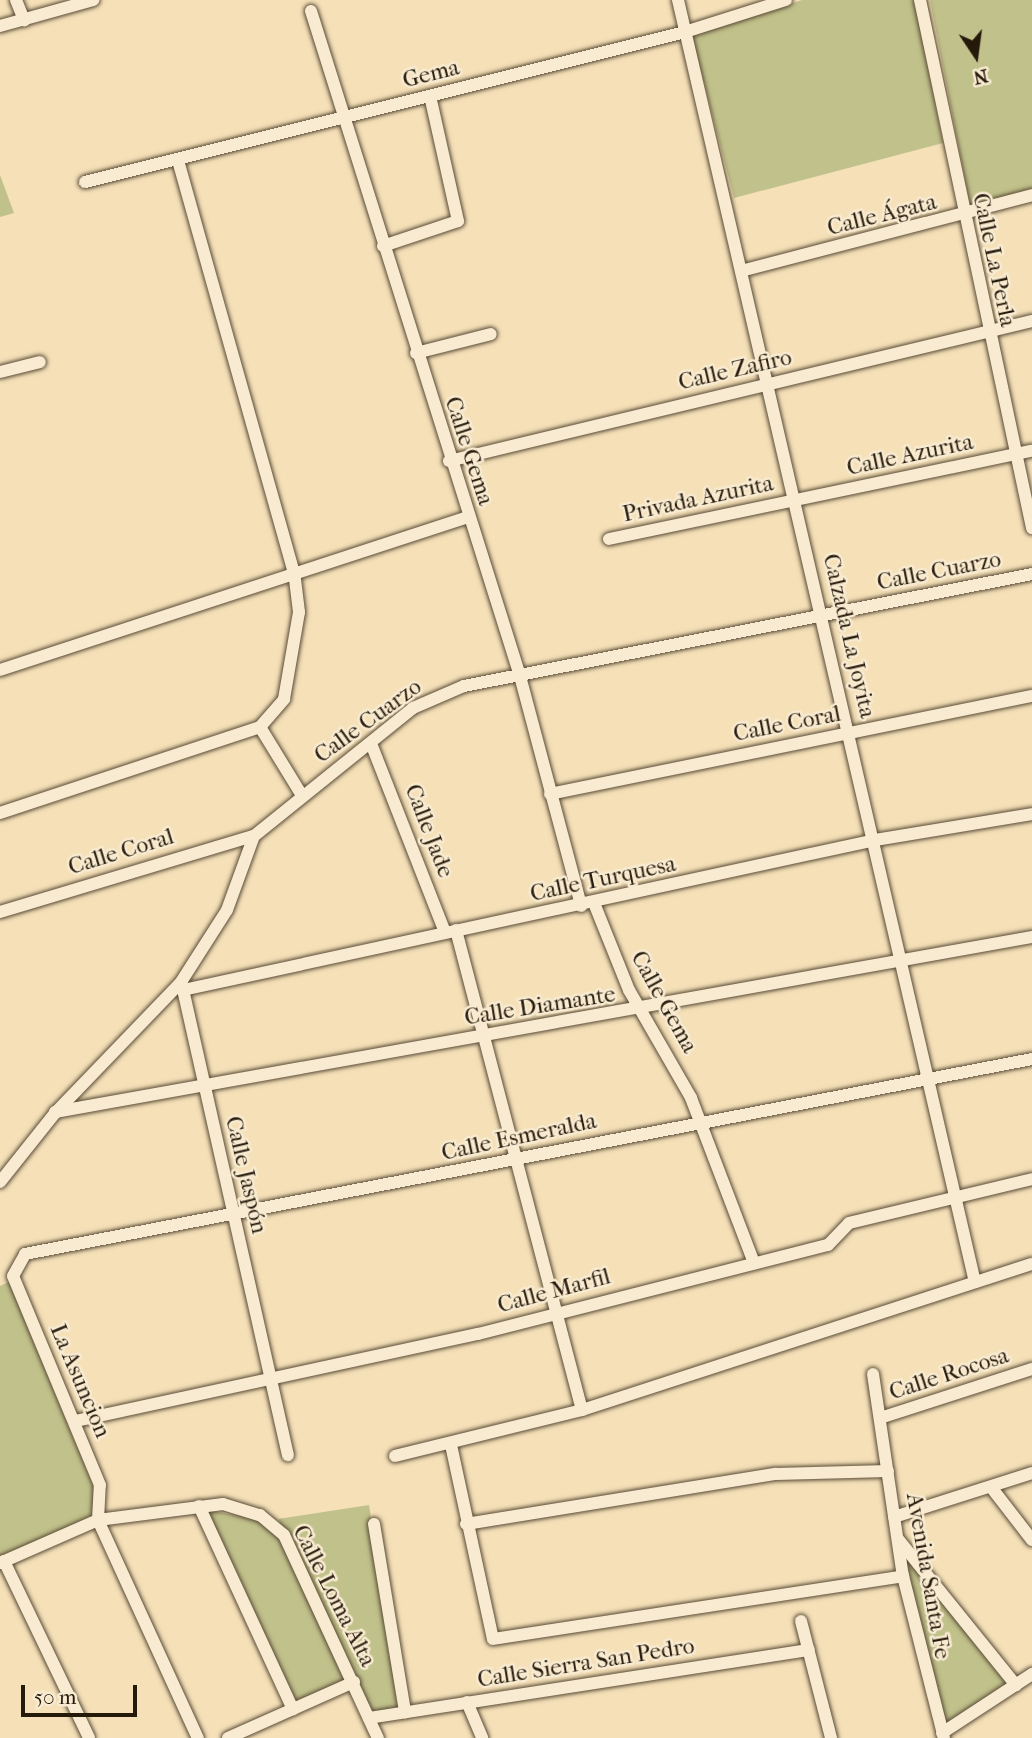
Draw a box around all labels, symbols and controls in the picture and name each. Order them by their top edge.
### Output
north arrow [941,21,1011,91]
street label: Gema [400,54,462,94]
text: N [971,64,990,89]
street label: Calle Ágata [824,188,940,242]
street label: Calle La Perla [966,191,1022,329]
street label: Calle Zafiro [676,344,794,396]
street label: Calle Gema [439,393,499,509]
street label: Calle Azurita [844,428,976,482]
street label: Privada Azurita [620,470,776,528]
street label: Calle Cuarzo [875,545,1003,597]
street label: Calzada La Joyita [817,551,881,721]
street label: Calle Cuarzo [309,673,427,769]
street label: Calle Coral [731,700,843,748]
street label: Calle Jade [399,780,459,882]
street label: Calle Coral [65,823,177,881]
street label: Calle Turquesa [528,850,678,908]
street label: Calle Gema [625,946,703,1058]
street label: Calle Diamante [463,980,617,1032]
street label: Calle Esmeralda [439,1107,599,1167]
street label: Calle Jaspón [219,1114,273,1236]
street label: Calle Marfil [495,1263,613,1319]
street label: La Asuncion [44,1320,116,1442]
street label: Calle Rocosa [886,1342,1012,1406]
street label: Avenida Santa Fe [900,1491,956,1661]
street label: Calle Loma Alta [286,1521,382,1671]
street label: Calle Sierra San Pedro [476,1632,696,1694]
scale bar [24,1672,140,1716]
text: 50 m [34,1685,77,1709]

